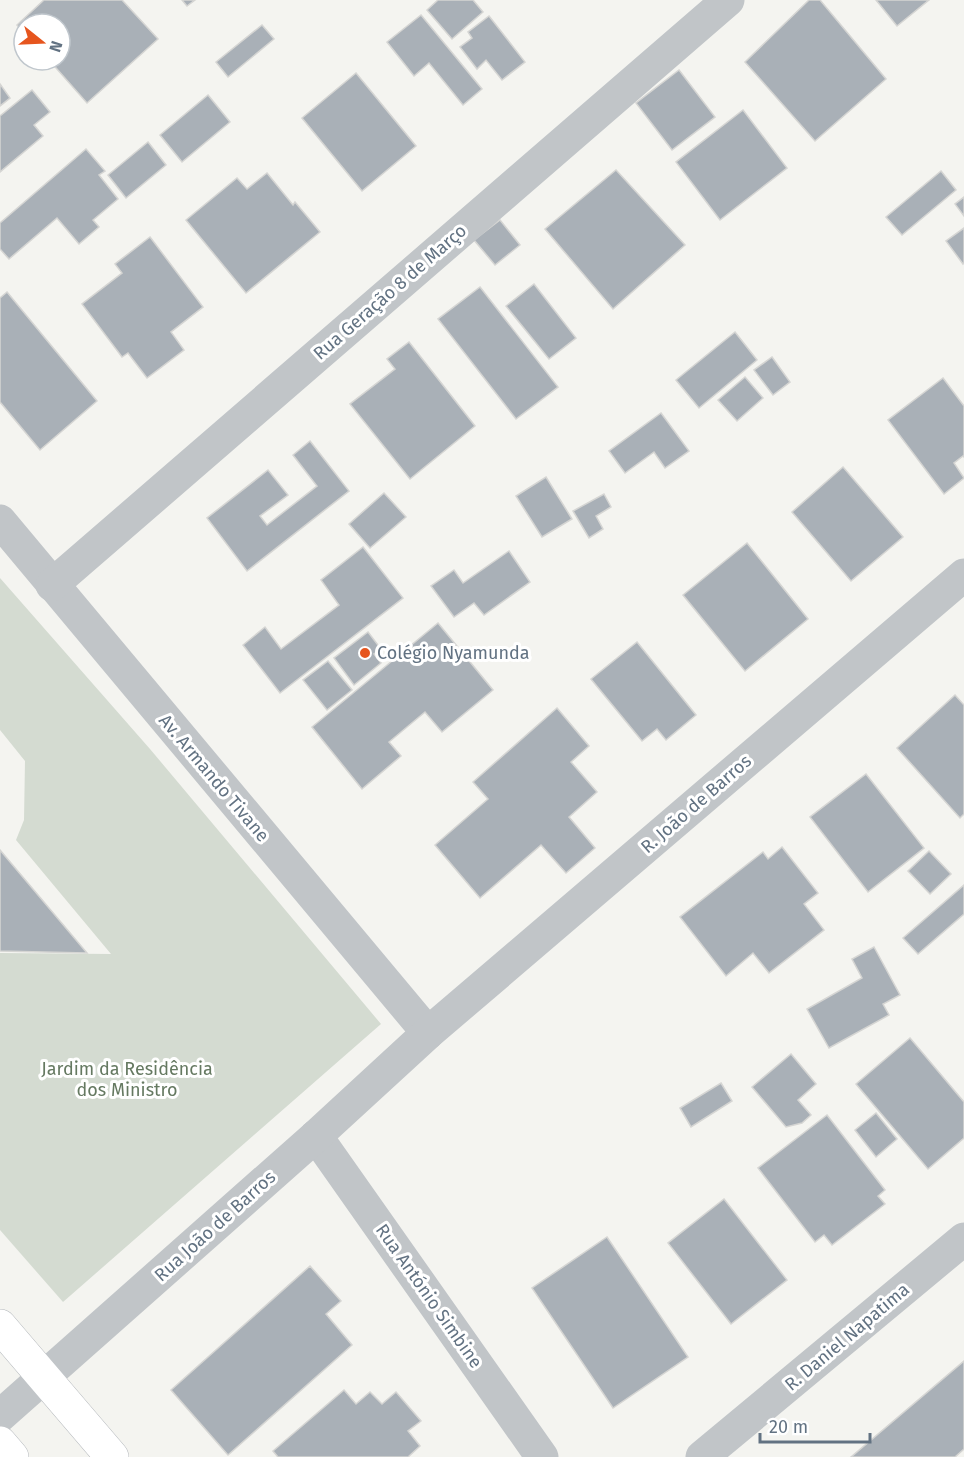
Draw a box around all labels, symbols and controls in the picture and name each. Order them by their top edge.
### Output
north arrow [12,12,72,72]
text: N [45,39,66,54]
street label: Rua Geração 8 de Março [309,220,471,364]
place label: Colégio Nyamunda [377,642,530,664]
marker: Colégio Nyamunda [358,646,372,660]
street label: Av. Armando Tivane [154,710,274,846]
street label: R. João de Barros [636,750,756,858]
park label: Jardim da Residência dos Ministro [41,1058,213,1101]
street label: Rua João de Barros [150,1166,280,1286]
street label: Rua António Simbine [371,1220,487,1372]
street label: R. Daniel Napatima [780,1278,914,1396]
scale bar [760,1406,870,1444]
text: 20 m [769,1416,808,1438]

